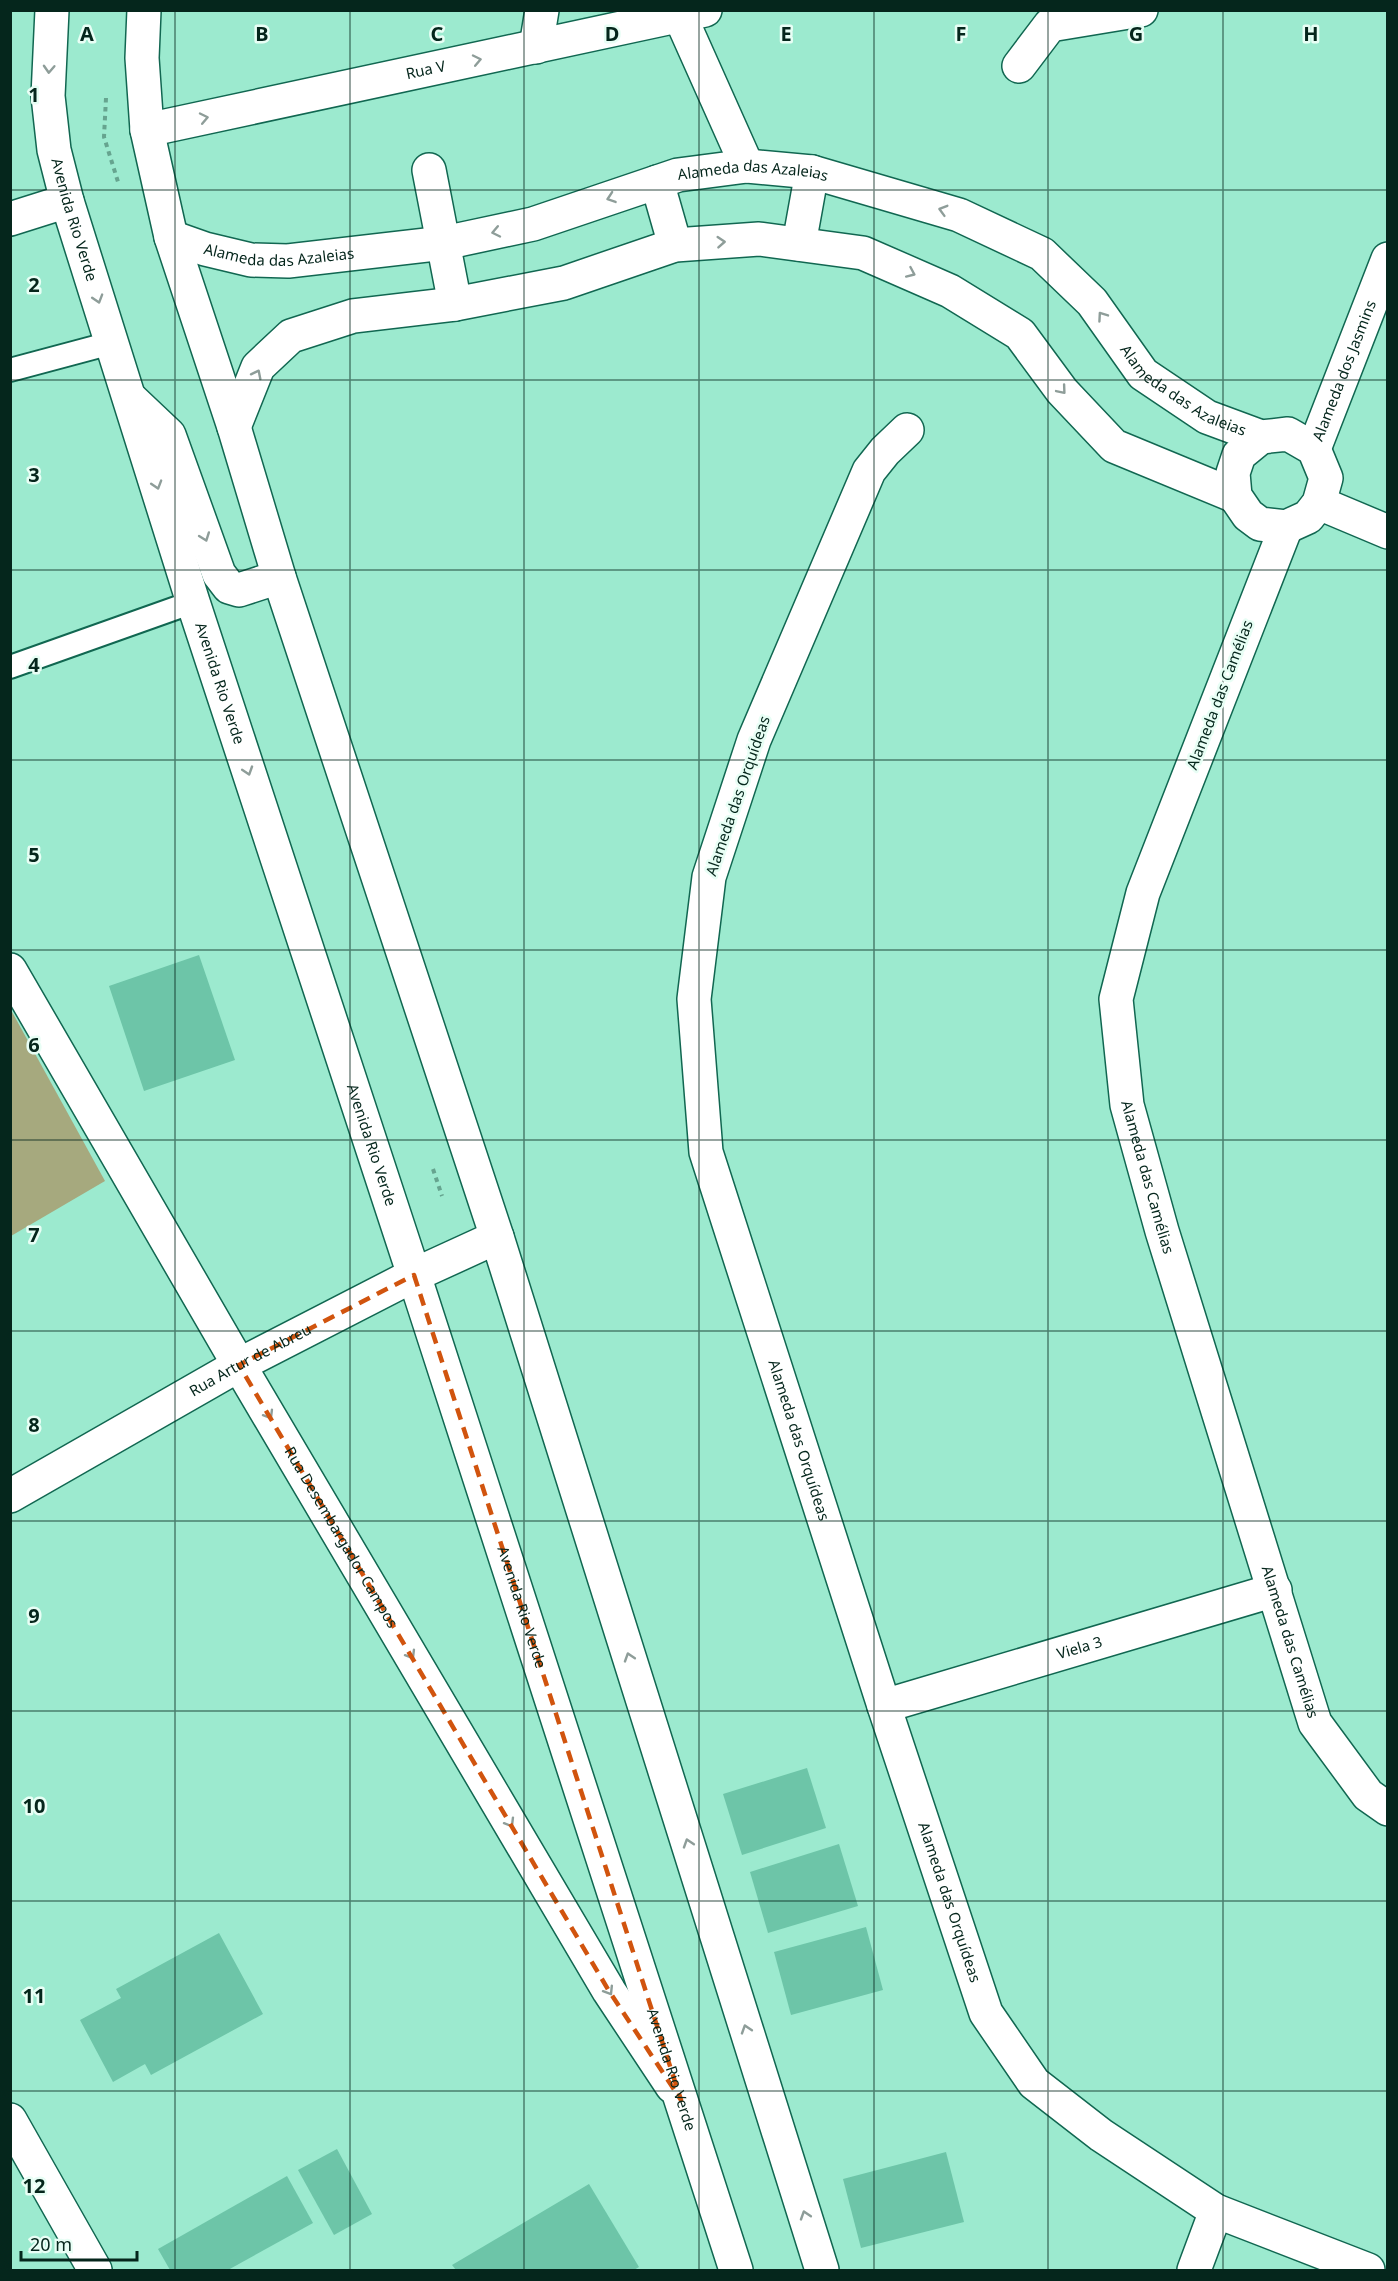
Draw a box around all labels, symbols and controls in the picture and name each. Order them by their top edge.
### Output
text: A [80,20,94,47]
text: B [255,20,269,47]
text: C [431,20,444,47]
text: D [605,20,619,47]
text: E [780,20,792,47]
text: F [956,20,966,47]
text: G [1129,20,1143,47]
text: H [1303,20,1319,47]
one-way arrow [471,54,481,67]
street label: Rua V [404,55,447,83]
one-way arrow [43,64,56,73]
text: 1 [28,81,40,108]
one-way arrow [199,112,209,125]
street label: Alameda das Azaleias [676,155,831,185]
street label: Avenida Rio Verde [47,156,103,283]
one-way arrow [606,191,617,203]
one-way arrow [938,205,949,217]
one-way arrow [492,225,502,238]
one-way arrow [717,235,726,248]
street label: Alameda das Azaleias [202,238,355,270]
one-way arrow [904,266,915,278]
text: 2 [28,271,40,298]
one-way arrow [90,293,103,304]
street label: Alameda dos Jasmins [1307,297,1380,444]
one-way arrow [1098,312,1109,323]
street label: Alameda das Azaleias [1116,340,1249,440]
one-way arrow [250,369,261,380]
one-way arrow [1055,383,1066,394]
text: 3 [28,461,40,488]
one-way arrow [149,479,162,490]
one-way arrow [198,531,211,542]
street label: Alameda das Camélias [1181,617,1257,772]
street label: Avenida Rio Verde [191,619,250,747]
text: 4 [28,651,40,678]
street label: Alameda das Orquídeas [700,713,774,878]
one-way arrow [241,765,254,776]
text: 5 [28,841,40,868]
text: 6 [28,1031,40,1058]
street label: Avenida Rio Verde [343,1081,402,1208]
street label: Alameda das Camélias [1117,1098,1180,1256]
text: 7 [28,1221,40,1248]
street label: Rua Artur de Abreu [185,1319,314,1400]
street label: Alameda das Orquídeas [764,1357,835,1523]
one-way arrow [261,1409,273,1419]
text: 8 [28,1411,40,1438]
street label: Rua Desembargador Campos [280,1443,403,1631]
street label: Avenida Rio Verde [493,1543,552,1671]
street label: Alameda das Camélias [1258,1563,1324,1720]
text: 9 [28,1602,40,1629]
street label: Viela 3 [1054,1631,1104,1663]
one-way arrow [403,1649,415,1659]
one-way arrow [624,1652,636,1663]
text: 10 [23,1792,45,1819]
one-way arrow [503,1817,514,1827]
street label: Alameda das Orquídeas [914,1819,986,1985]
one-way arrow [682,1838,695,1849]
text: 11 [23,1982,45,2009]
one-way arrow [602,1985,614,1995]
street label: Avenida Rio Verde [643,2006,701,2133]
one-way arrow [741,2024,753,2035]
text: 12 [23,2172,45,2199]
one-way arrow [800,2210,812,2221]
scale bar [21,2224,136,2262]
text: 20 m [30,2232,72,2256]

